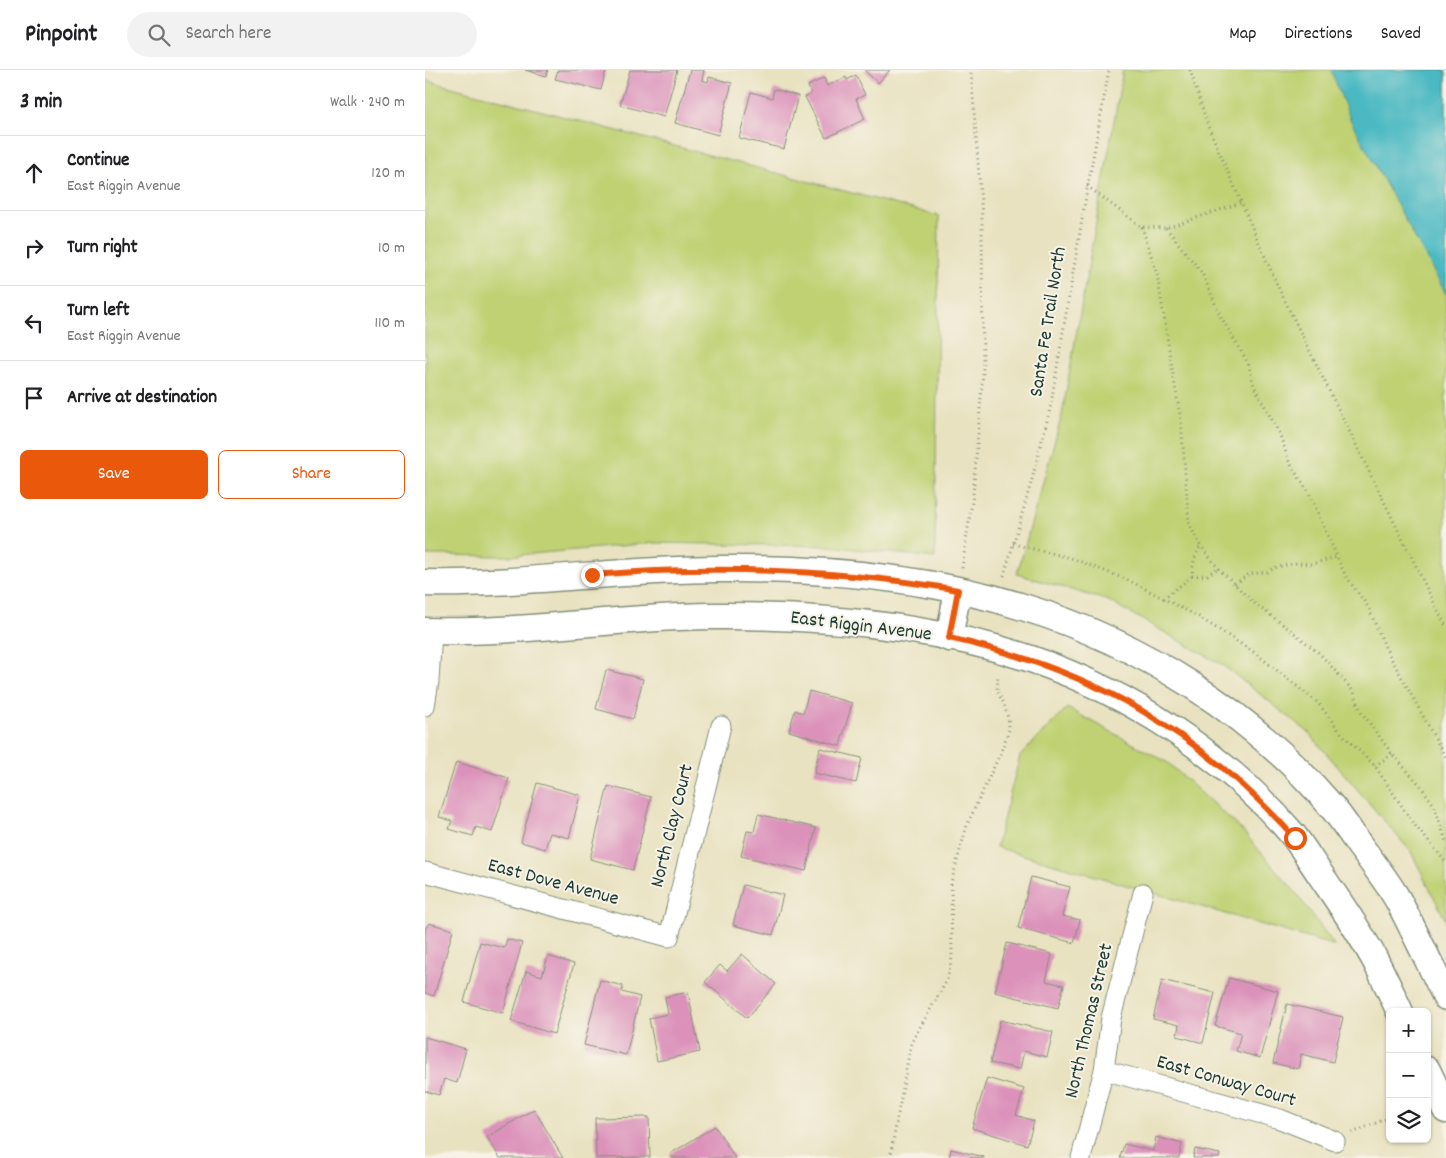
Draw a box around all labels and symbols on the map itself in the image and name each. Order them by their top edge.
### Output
street label: Santa Fe Trail North [1023,245,1075,399]
route end [581,564,604,587]
street label: East Riggin Avenue [789,604,933,650]
street label: North Clay Court [644,761,702,891]
route start [1284,827,1307,850]
street label: East Dove Avenue [484,852,622,914]
street label: North Thomas Street [1059,941,1121,1101]
street label: East Conway Court [1153,1049,1299,1115]

